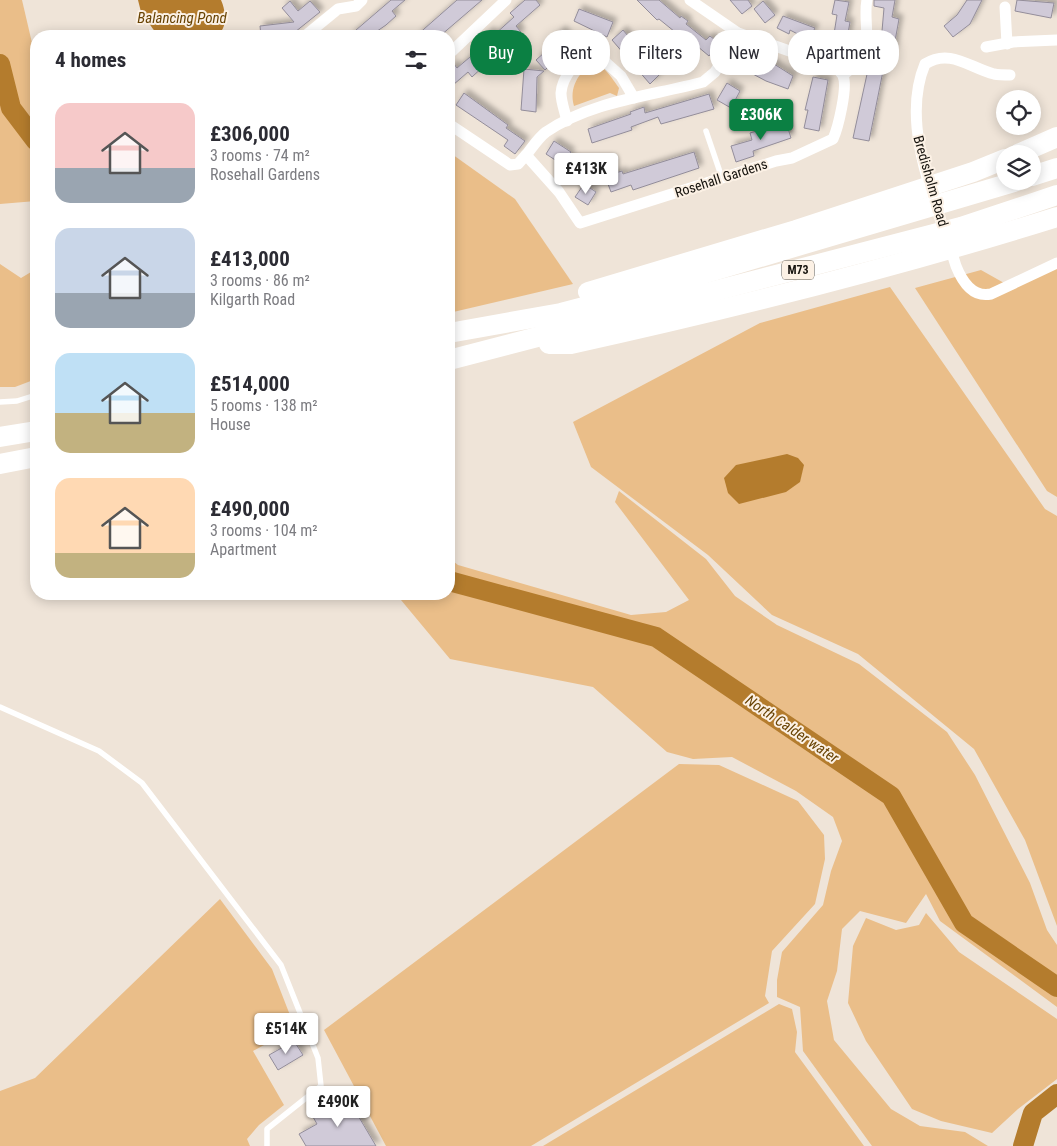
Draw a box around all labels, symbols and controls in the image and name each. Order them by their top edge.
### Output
water label: Balancing Pond [137,9,228,27]
chip: Buy [470,30,532,75]
chip: Rent [542,30,610,75]
chip: Filters [620,30,700,75]
chip: New [710,30,778,75]
chip: Apartment [788,30,899,75]
icon: filters [402,46,430,74]
text: 4 homes [55,48,126,72]
map controls [996,90,1041,190]
button: locate [996,90,1041,135]
pin: £306K [726,98,796,141]
text: £306K [740,105,782,124]
text: £306,000 [210,122,290,146]
icon: home [95,123,155,183]
street label: Bredisholm Road [910,134,952,228]
button: layers [996,145,1041,190]
text: 3 rooms · 74 m² [210,146,310,165]
pin: £413K [551,152,621,195]
street label: Rosehall Gardens [673,156,769,200]
text: £413K [565,159,607,178]
text: Rosehall Gardens [210,165,320,184]
text: £413,000 [210,247,290,271]
icon: home [95,248,155,308]
road number: M73 [782,260,814,280]
text: 3 rooms · 86 m² [210,271,310,290]
text: Kilgarth Road [210,290,295,309]
text: £514,000 [210,372,290,396]
icon: home [95,373,155,433]
text: 5 rooms · 138 m² [210,396,318,415]
text: House [210,415,250,434]
text: £490,000 [210,497,290,521]
icon: home [95,498,155,558]
text: 3 rooms · 104 m² [210,521,318,540]
text: Apartment [210,540,277,559]
water label: North Calder water [742,691,842,767]
pin: £514K [251,1012,321,1055]
text: £514K [265,1019,307,1038]
pin: £490K [303,1086,373,1128]
text: £490K [317,1092,359,1111]

